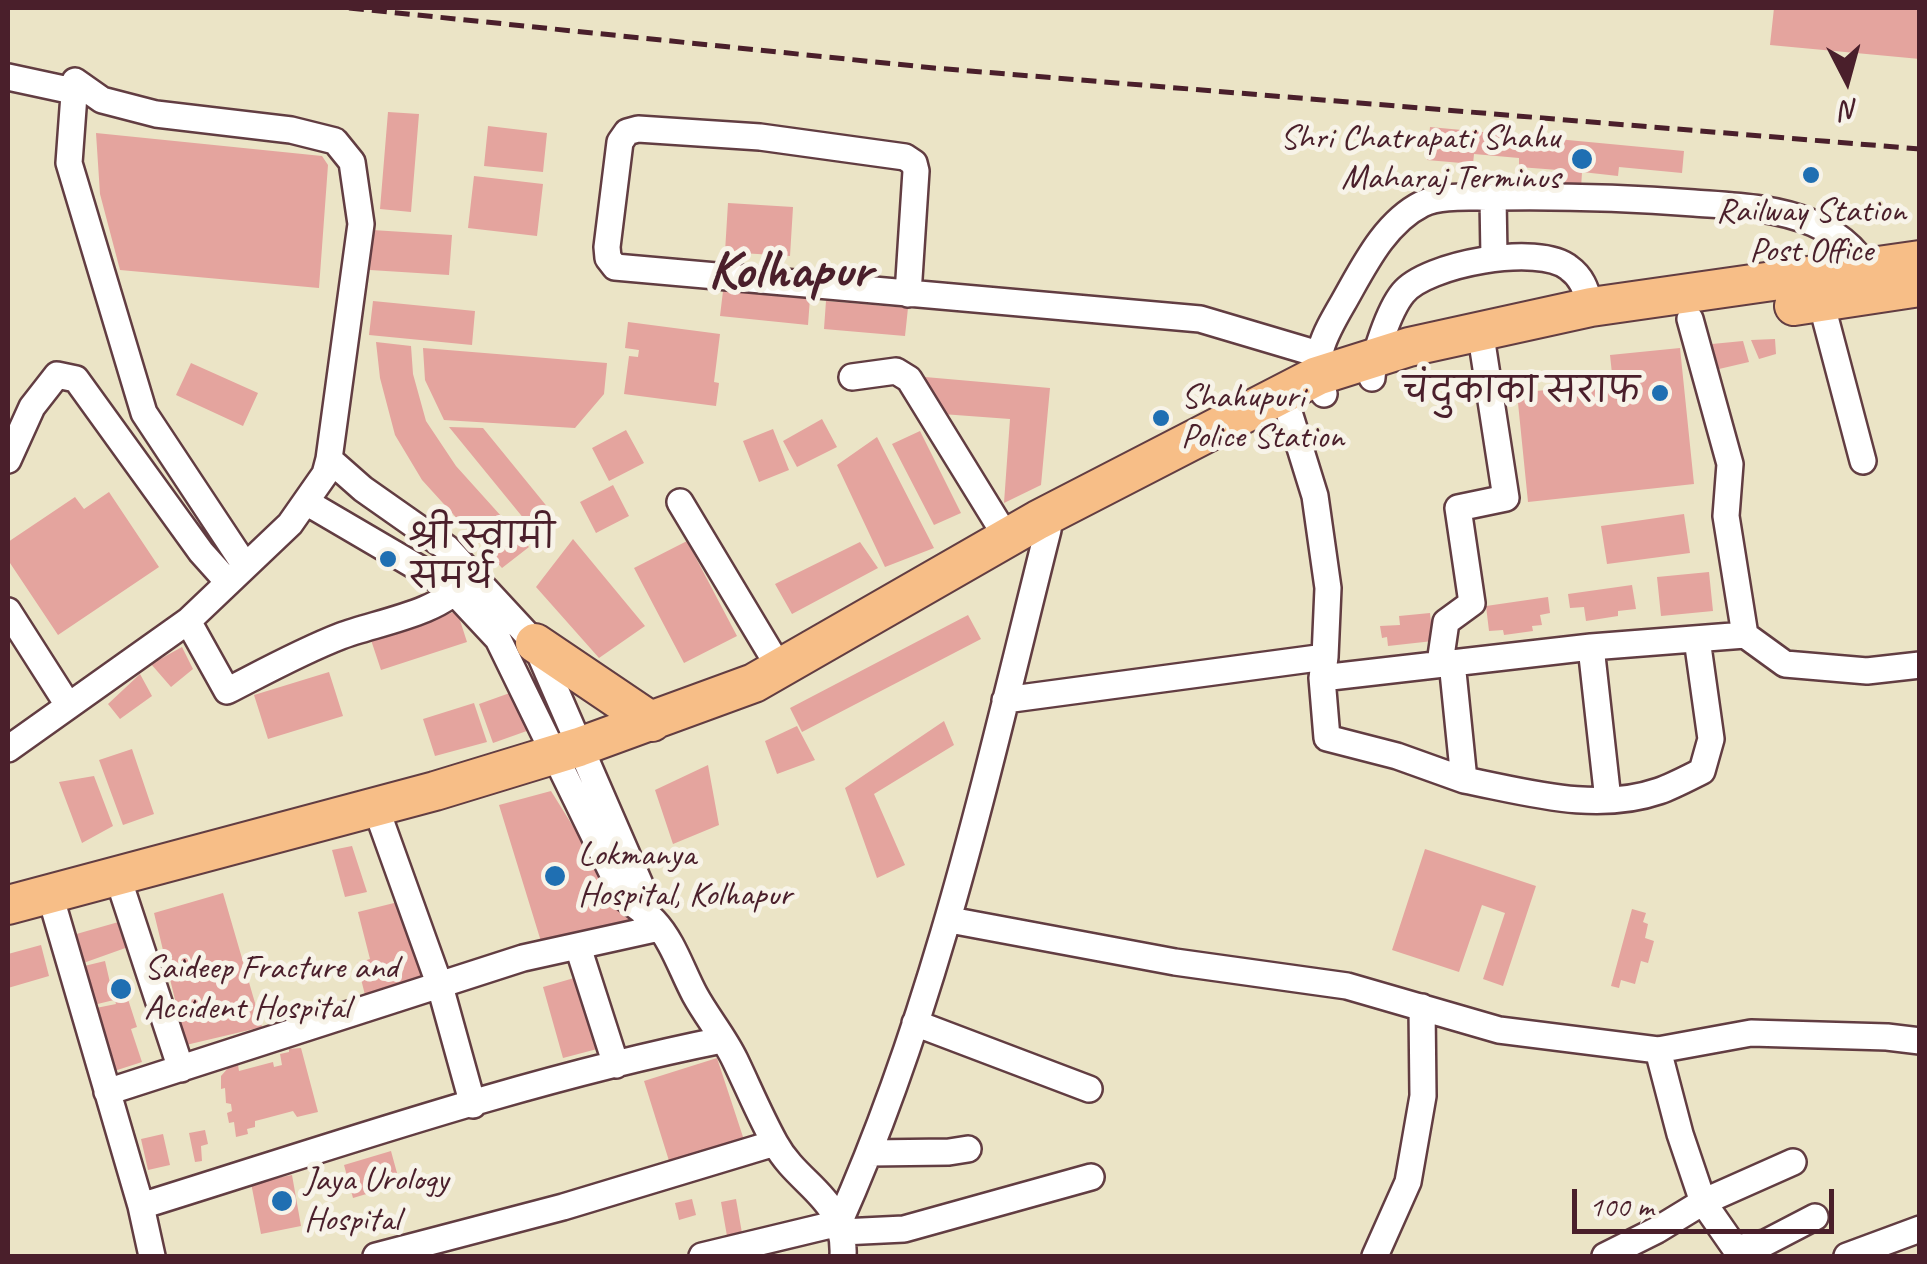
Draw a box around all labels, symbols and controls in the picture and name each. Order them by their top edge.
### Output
north arrow [1797,30,1897,130]
text: N [1840,92,1861,129]
place label: Shri Chatrapati Shahu Maharaj Terminus [1280,118,1560,200]
marker: Shri Chatrapati Shahu Maharaj Terminus [1569,146,1595,172]
marker: Railway Station Post Office [1800,164,1822,186]
place label: Railway Station Post Office [1716,191,1906,273]
district label: Kolhapur [708,240,872,306]
place label: चंदुकाका सराफ [1403,372,1640,414]
place label: Shahupuri Police Station [1181,377,1344,459]
marker: चंदुकाका सराफ [1649,382,1671,404]
marker: Shahupuri Police Station [1150,407,1172,429]
place label: श्री स्वामी समर्थ [408,518,555,600]
marker: श्री स्वामी समर्थ [377,548,399,570]
place label: Lokmanya Hospital, Kolhapur [578,835,792,917]
marker: Lokmanya Hospital, Kolhapur [542,863,568,889]
place label: Saideep Fracture and Accident Hospital [144,948,398,1030]
marker: Saideep Fracture and Accident Hospital [108,976,134,1002]
place label: Jaya Urology Hospital [304,1160,448,1242]
scale bar [1577,1169,1840,1231]
text: 100 m [1589,1187,1654,1225]
marker: Jaya Urology Hospital [269,1188,295,1214]

